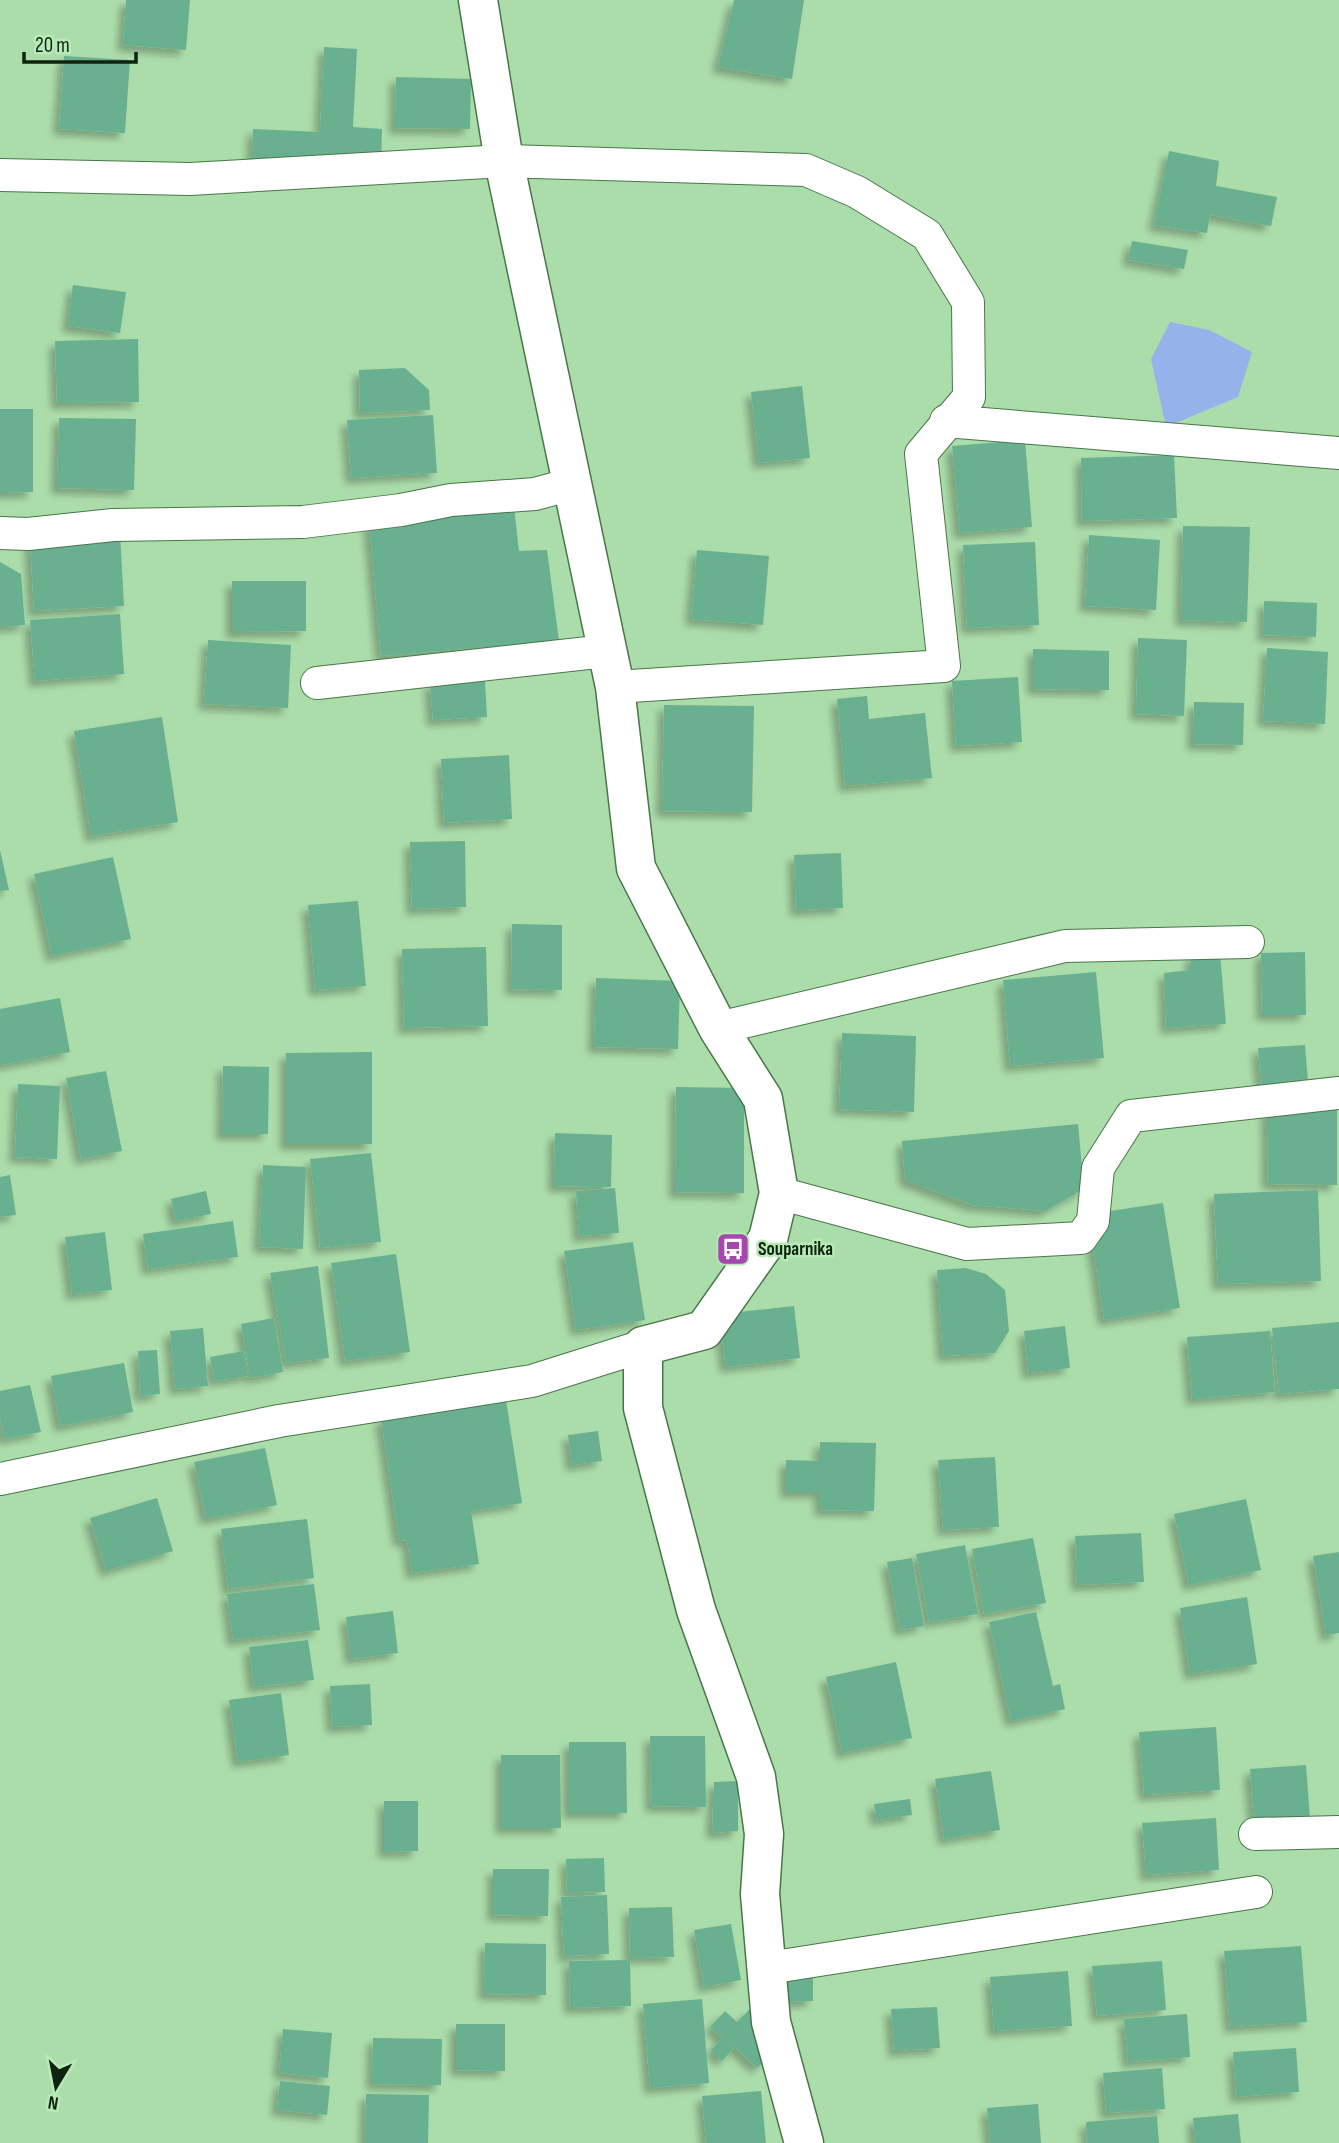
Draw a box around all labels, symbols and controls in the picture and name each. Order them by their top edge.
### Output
scale bar [24,21,136,65]
text: 20 m [35,33,70,58]
bus stop icon: Souparnika [714,1230,752,1268]
place label: Souparnika [758,1238,833,1261]
north arrow [21,2052,91,2122]
text: N [46,2090,60,2114]

